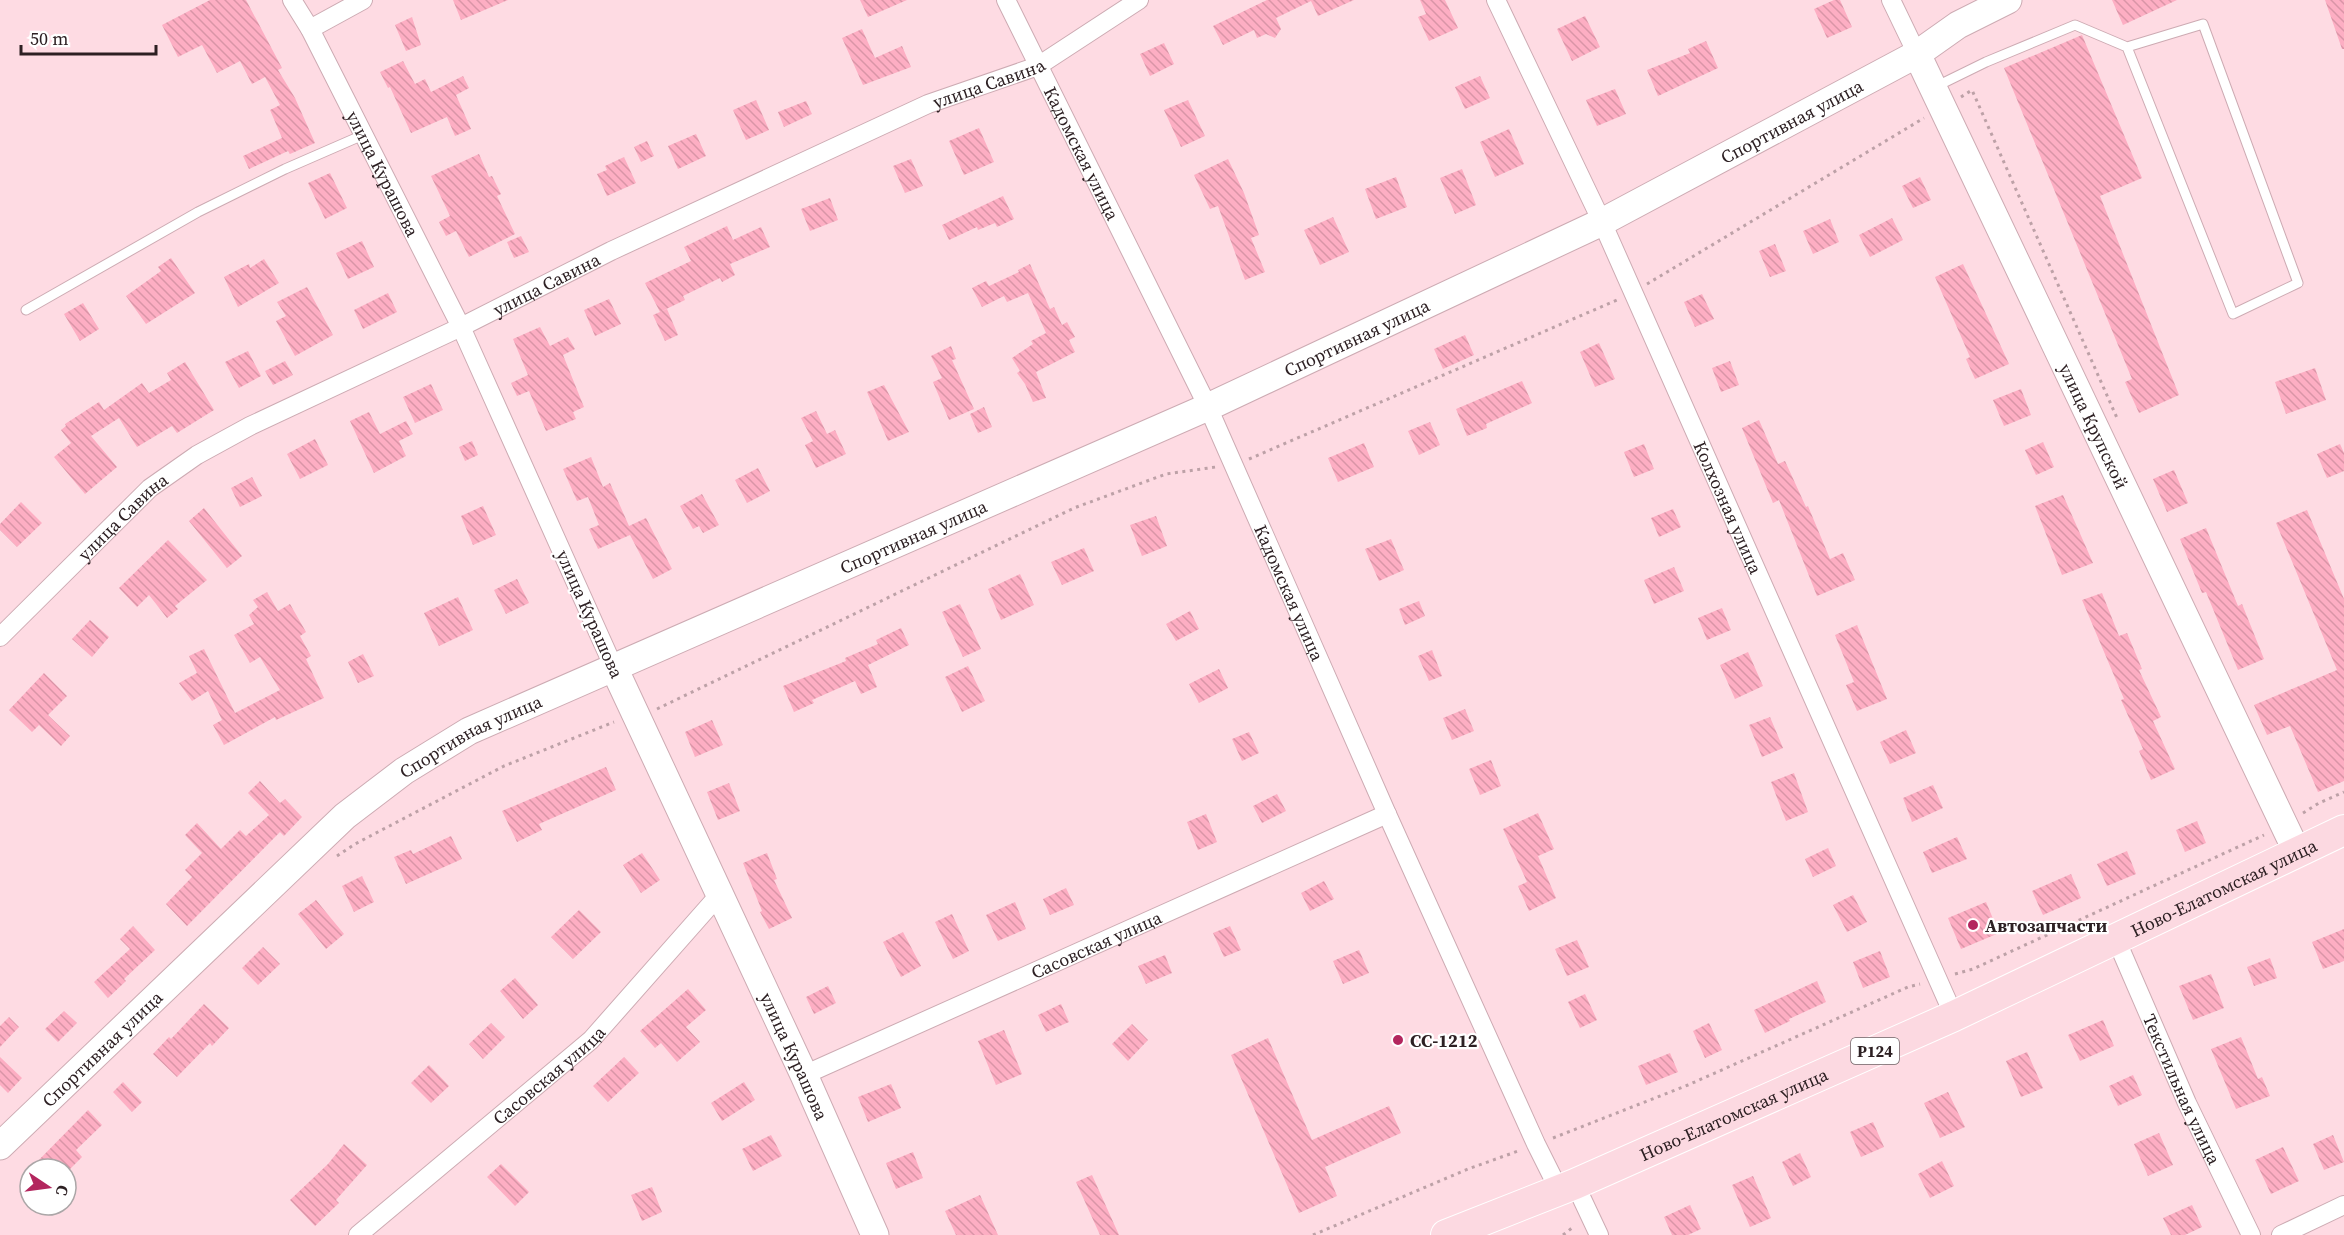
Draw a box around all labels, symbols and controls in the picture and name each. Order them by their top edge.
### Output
scale bar [21,18,156,56]
text: 50 m [30,26,68,51]
street label: улица Савина [929,52,1051,114]
street label: Спортивная улица [1716,72,1868,169]
street label: Кадомская улица [1038,82,1126,225]
street label: улица Курашова [341,106,426,241]
street label: улица Савина [489,246,605,321]
street label: Спортивная улица [1280,292,1434,382]
street label: улица Крупской [2053,359,2135,493]
street label: Колхозная улица [1688,437,1769,578]
street label: улица Савина [72,466,173,566]
street label: Спортивная улица [836,493,991,579]
street label: Кадомская улица [1249,520,1331,665]
street label: улица Курашова [551,546,630,683]
street label: Спортивная улица [394,688,546,784]
street label: Ново-Елатомская улица [2126,832,2322,942]
street label: Сасовская улица [1027,904,1166,984]
place label: Автозапчасти [1985,913,2108,938]
marker: Автозапчасти [1966,918,1980,932]
street label: Спортивная улица [36,984,168,1112]
street label: улица Курашова [754,988,835,1125]
street label: Текстильная улица [2137,1010,2228,1169]
street label: Сасовская улица [487,1019,611,1130]
place label: СС-1212 [1410,1028,1478,1053]
marker: СС-1212 [1391,1033,1405,1047]
road number: Р124 [1851,1038,1899,1064]
street label: Ново-Елатомская улица [1635,1061,1832,1166]
north arrow [18,1157,78,1217]
text: С [51,1183,74,1198]

